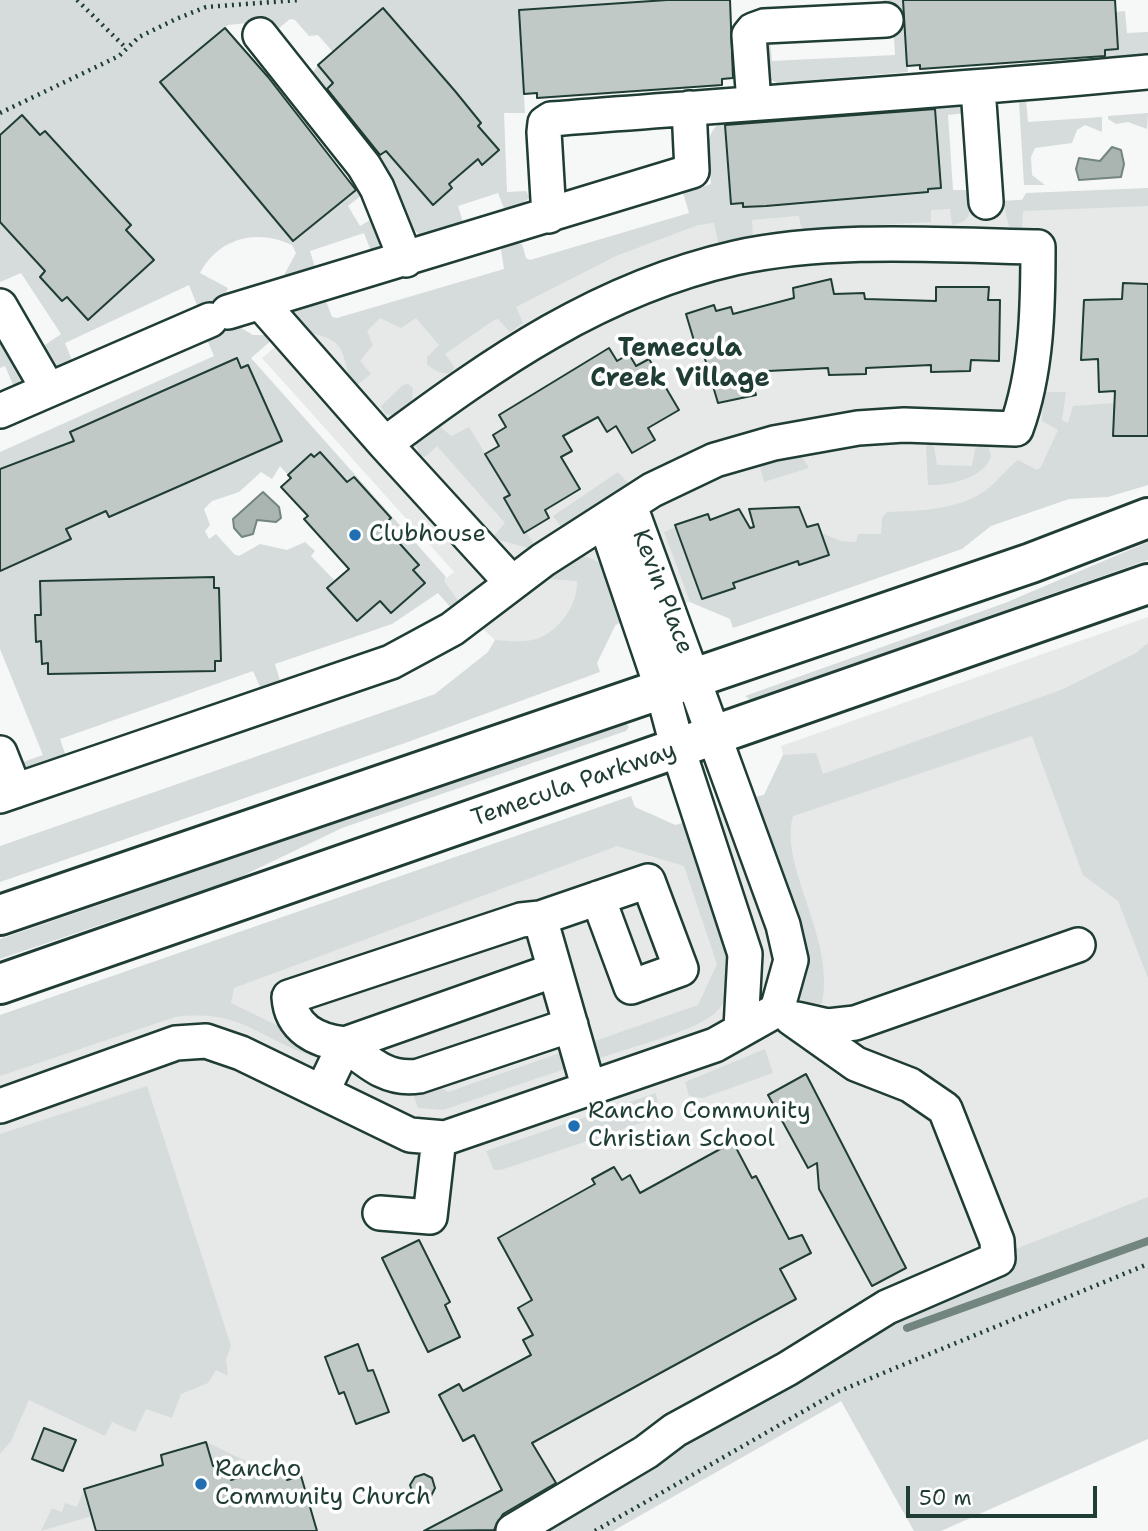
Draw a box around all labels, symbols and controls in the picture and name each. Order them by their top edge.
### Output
district label: Temecula Creek Village [590,333,770,394]
place label: Clubhouse [369,521,486,549]
street label: Kevin Place [625,526,699,658]
marker: Clubhouse [347,527,363,543]
street label: Temecula Parkway [468,736,680,834]
place label: Rancho Community Christian School [588,1098,811,1154]
marker: Rancho Community Christian School [566,1118,582,1134]
place label: Rancho Community Church [215,1456,431,1512]
scale bar [910,1472,1101,1516]
marker: Rancho Community Church [193,1476,209,1492]
text: 50 m [919,1484,972,1512]

